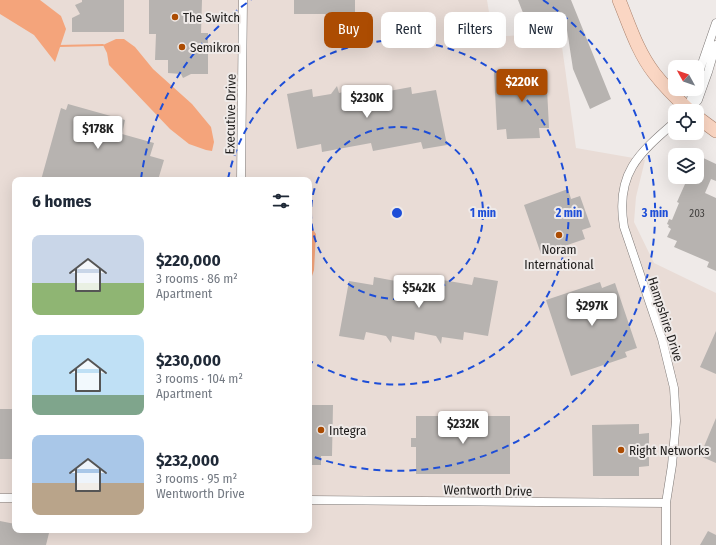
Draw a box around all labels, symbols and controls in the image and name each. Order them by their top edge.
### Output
place label: The Switch [183,10,240,25]
marker: The Switch [170,12,180,22]
chip: Buy [324,12,373,48]
chip: Rent [381,12,436,48]
chip: Filters [444,12,506,48]
chip: New [514,12,567,48]
place label: Semikron [190,40,240,55]
marker: Semikron [177,42,187,52]
north arrow [668,60,704,96]
map controls [668,60,704,184]
pin: $220K [494,69,550,103]
street label: Executive Drive [222,74,239,154]
text: $220K [505,74,539,89]
pin: $230K [339,85,395,119]
text: $230K [350,90,384,105]
button: locate [668,104,704,140]
pin: $178K [70,116,126,150]
text: $178K [82,121,114,136]
button: layers [668,148,704,184]
icon: filters [270,190,292,212]
text: 6 homes [32,191,91,212]
centre of rings [390,206,404,220]
text: 1 min [470,206,496,220]
text: 2 min [555,206,582,220]
text: 3 min [641,206,668,220]
house number: 203 [689,207,705,220]
marker: Noram International [554,230,564,240]
place label: Noram International [524,242,594,272]
text: $220,000 [156,250,221,271]
icon: home [64,251,112,299]
text: 3 rooms · 86 m² [156,271,238,286]
pin: $542K [391,275,447,309]
street label: Hampshire Drive [645,275,686,363]
text: $542K [403,280,435,295]
text: Apartment [156,286,212,301]
pin: $297K [564,293,620,327]
text: $297K [576,298,608,313]
text: $230,000 [156,350,221,371]
icon: home [64,351,112,399]
text: 3 rooms · 104 m² [156,371,243,386]
text: Apartment [156,386,212,401]
pin: $232K [435,411,491,445]
text: $232K [447,416,479,431]
place label: Integra [329,423,366,438]
marker: Integra [316,425,326,435]
place label: Right Networks [629,443,710,458]
marker: Right Networks [616,445,626,455]
text: $232,000 [156,450,219,471]
icon: home [64,451,112,499]
text: 3 rooms · 95 m² [156,471,237,486]
street label: Wentworth Drive [444,482,532,499]
text: Wentworth Drive [156,486,245,501]

